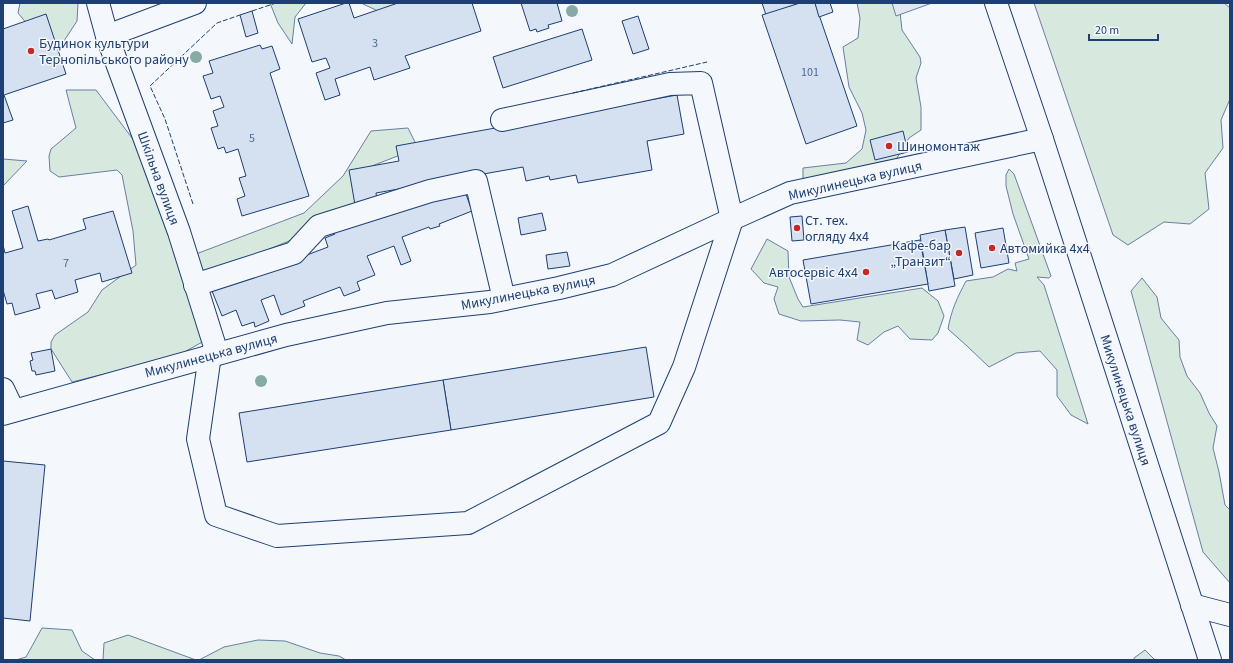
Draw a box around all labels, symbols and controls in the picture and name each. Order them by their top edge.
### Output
scale bar [1089,16,1158,42]
text: 20 m [1095,22,1119,39]
place label: Будинок культури Тернопільського району [39,34,189,70]
house number: 3 [372,35,378,52]
marker: Будинок культури Тернопільського району [26,46,36,56]
house number: 101 [801,64,819,81]
street label: Шкільна вулиця [132,129,184,228]
house number: 5 [249,130,255,147]
place label: Шиномонтаж [897,137,980,157]
marker: Шиномонтаж [884,141,894,151]
street label: Микулинецька вулиця [786,156,924,206]
place label: Ст. тех. огляду 4х4 [805,211,869,247]
marker: Ст. тех. огляду 4х4 [792,223,802,233]
place label: Кафе-бар „Транзит“ [890,236,951,272]
place label: Автомийка 4х4 [1000,239,1090,259]
marker: Автомийка 4х4 [987,243,997,253]
marker: Кафе-бар „Транзит“ [954,248,964,258]
house number: 7 [63,255,69,272]
place label: Автосервіс 4х4 [769,263,858,283]
marker: Автосервіс 4х4 [861,267,871,277]
street label: Микулинецька вулиця [459,270,597,316]
street label: Микулинецька вулиця [143,329,280,383]
street label: Микулинецька вулиця [1094,332,1156,468]

